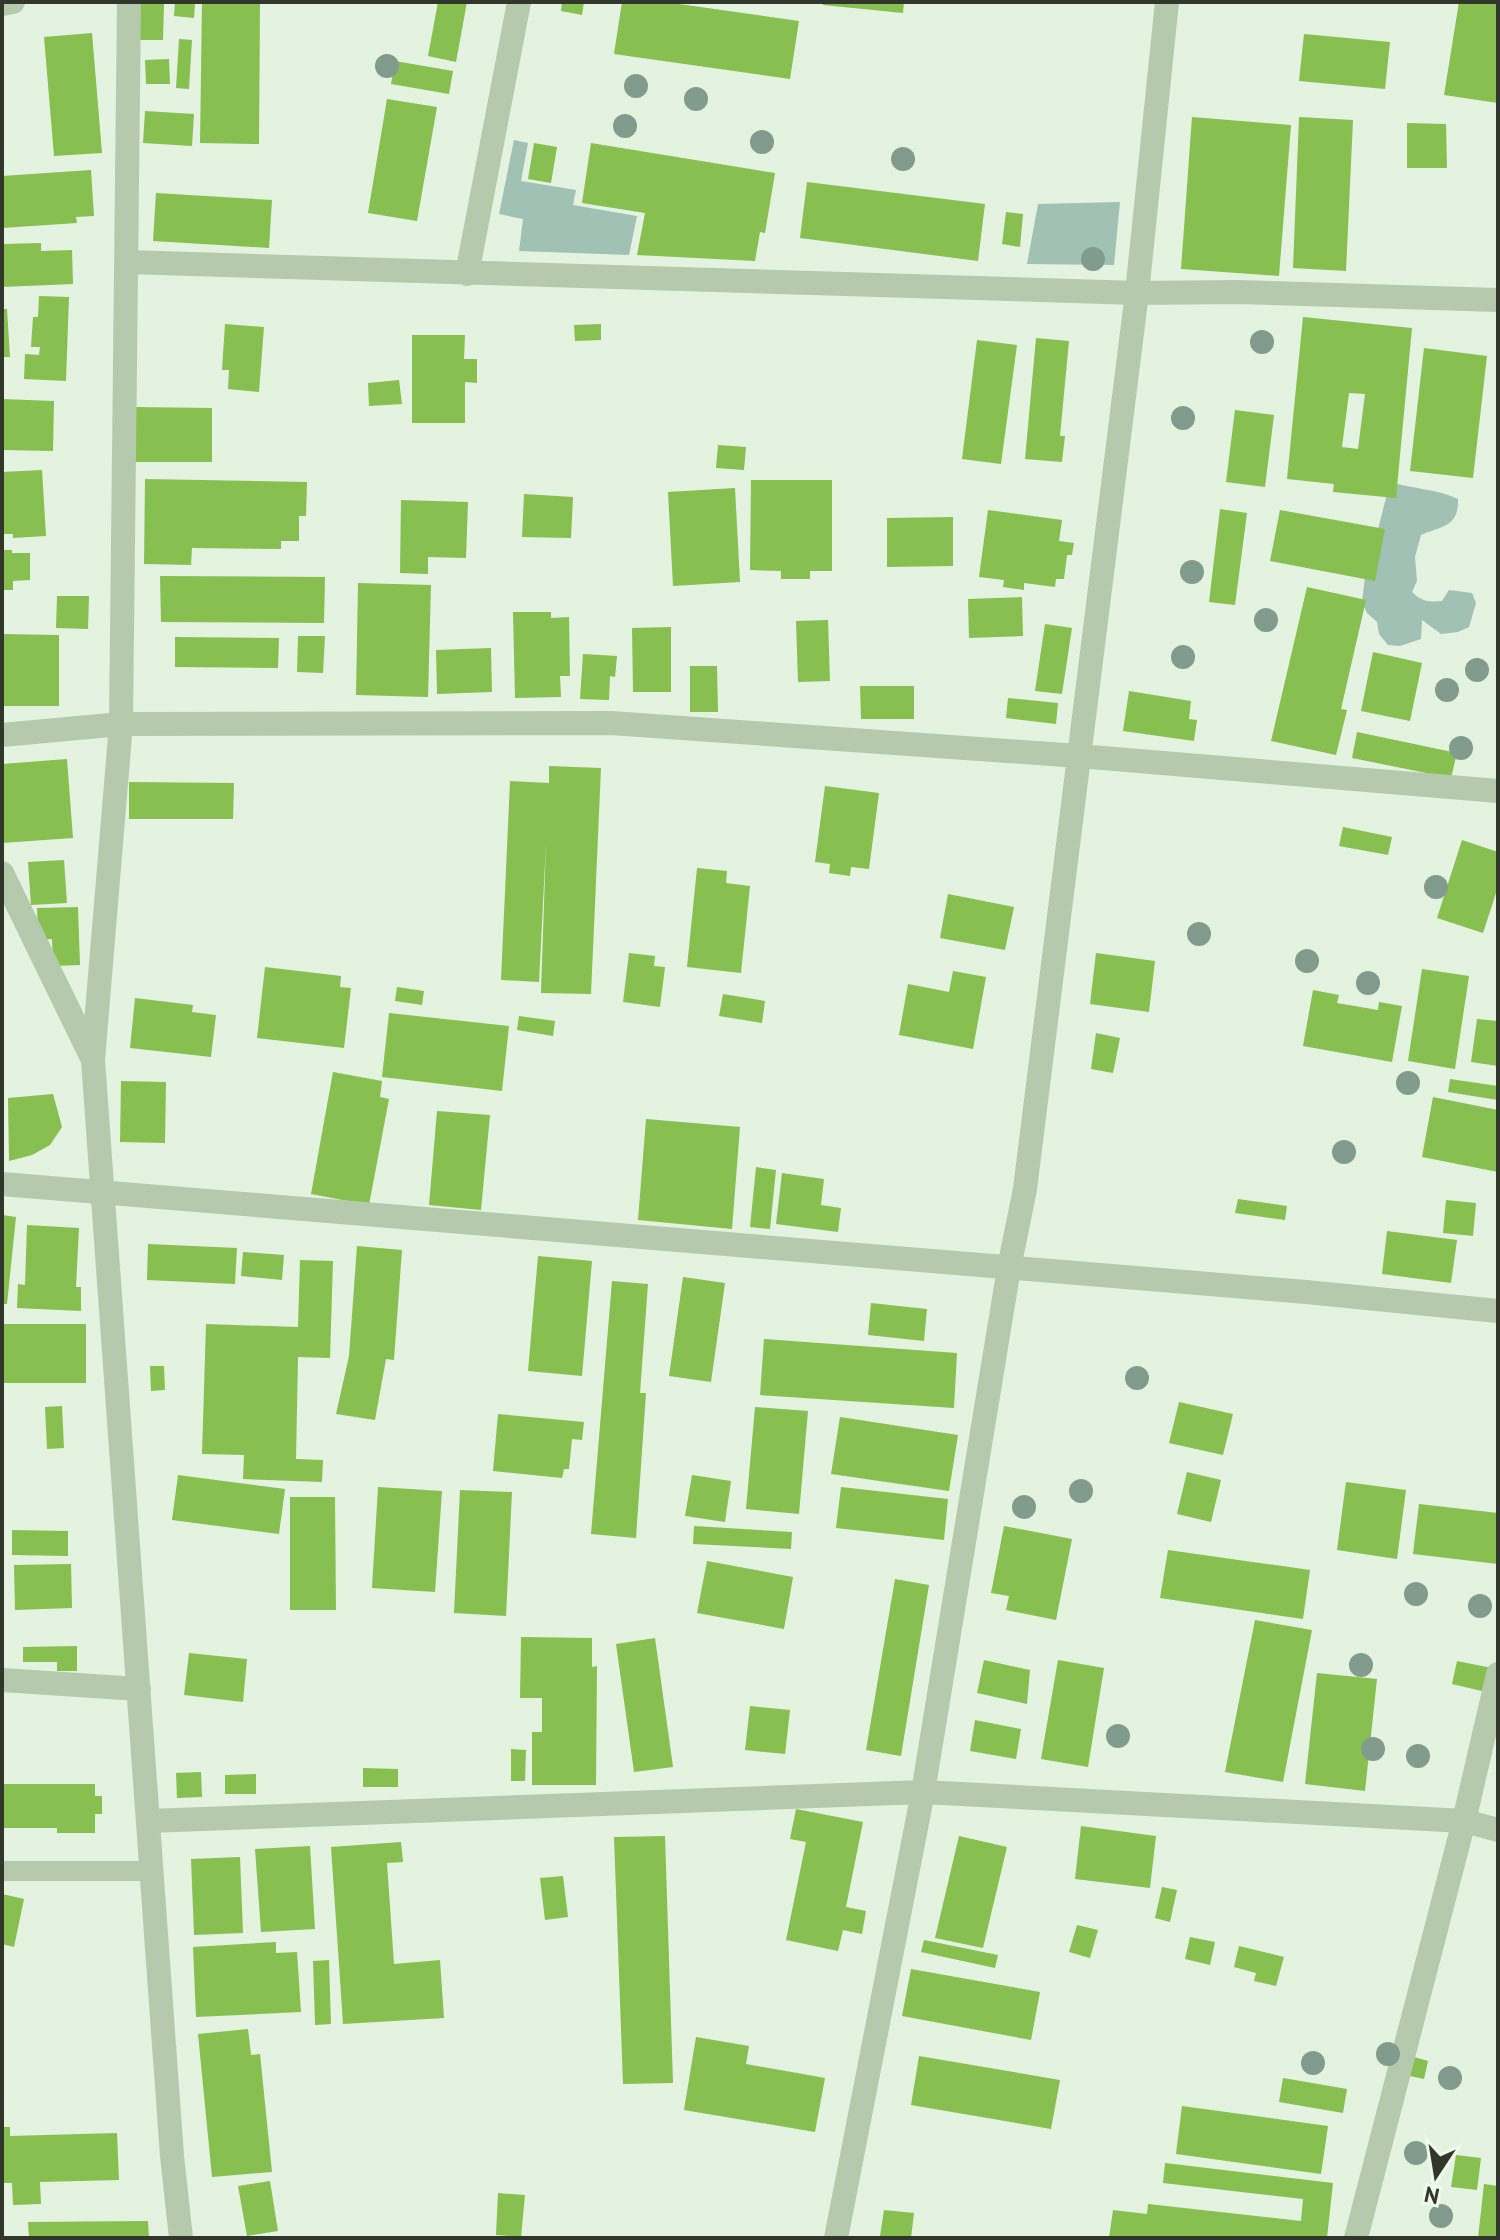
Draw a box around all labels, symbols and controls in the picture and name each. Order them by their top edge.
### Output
north arrow [1396,2136,1476,2216]
text: N [1422,2180,1442,2211]

